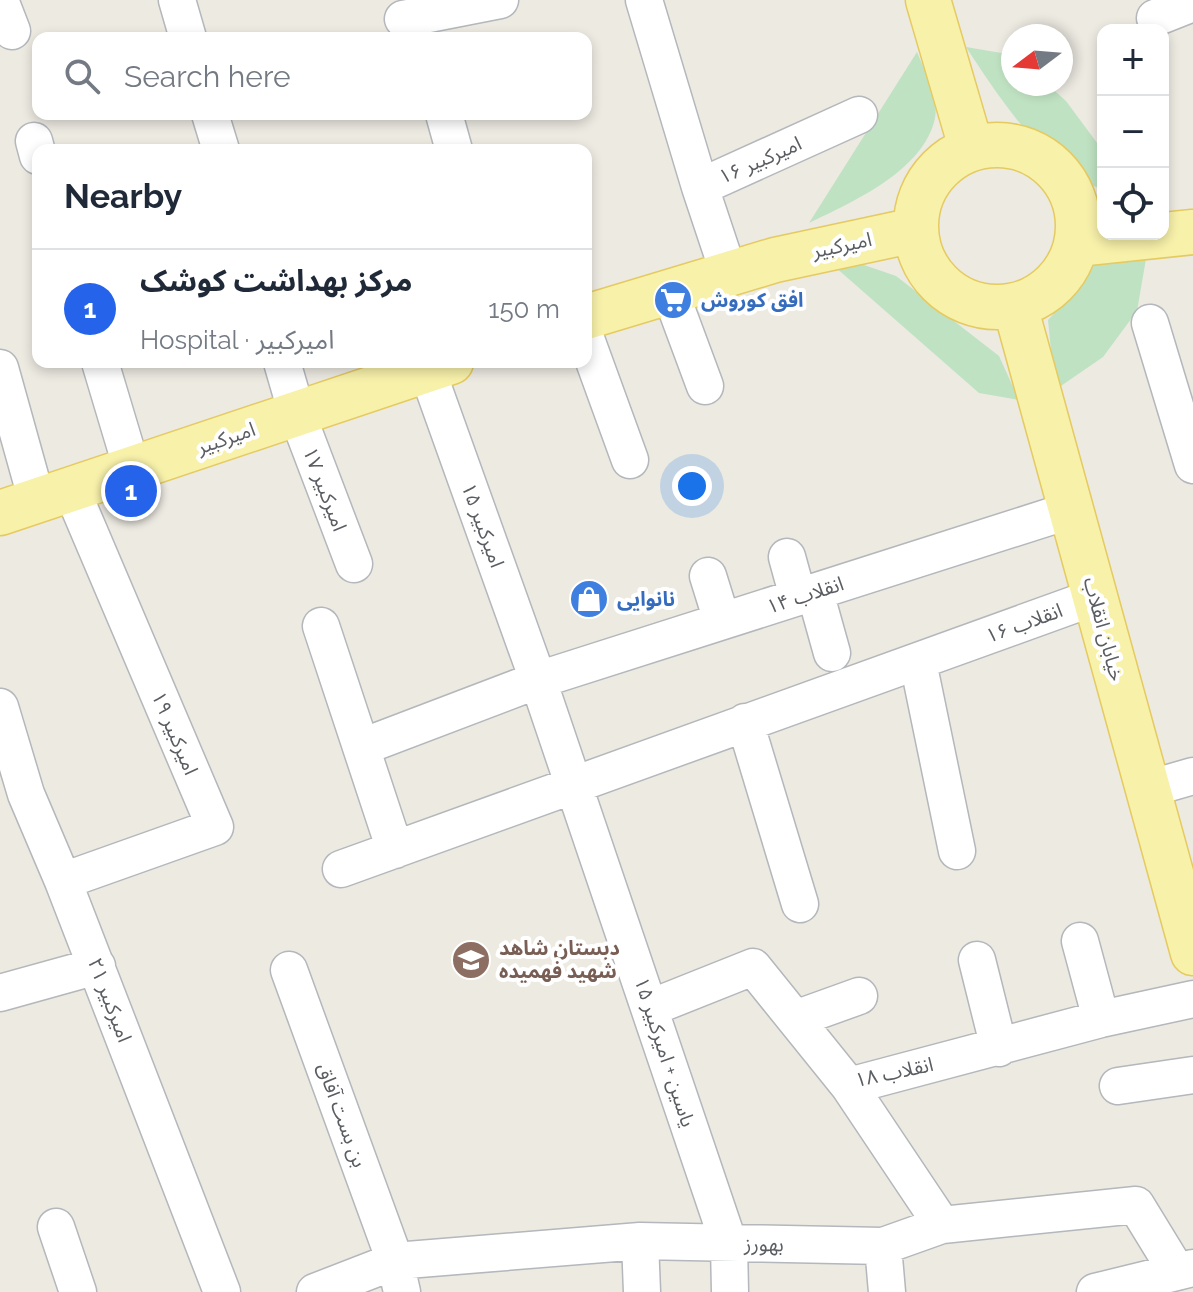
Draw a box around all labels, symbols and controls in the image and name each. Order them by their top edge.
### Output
north arrow [1001,24,1073,96]
map controls [1097,24,1169,240]
button: + [1097,24,1169,96]
search box [32,32,592,120]
icon: search [60,54,104,98]
text: Search here [124,59,291,94]
button: − [1097,96,1169,168]
street label: امیرکبیر ۱۶ [715,131,805,189]
button: locate [1097,168,1169,240]
text: Nearby [64,176,182,216]
street label: امیرکبیر [809,227,874,263]
text: مرکز بهداشت کوشک [140,263,412,298]
supermarket icon: افق کوروش [652,279,694,321]
place label: افق کوروش [701,288,804,312]
text: 1 [84,294,96,324]
text: 150 m [488,294,560,324]
text: Hospital · امیرکبیر [140,325,334,355]
street label: امیرکبیر [193,417,258,459]
street label: امیرکبیر ۱۷ [298,443,352,535]
pin: 1 [105,461,157,521]
your location [672,466,712,506]
street label: امیرکبیر ۱۵ [457,479,509,571]
street label: انقلاب ۱۴ [763,571,847,619]
street label: خیابان انقلاب [1079,574,1129,684]
shop icon: نانوایی [568,578,610,620]
place label: نانوایی [617,587,675,611]
street label: انقلاب ۱۶ [982,598,1066,648]
street label: امیرکبیر ۱۹ [147,688,203,778]
place label: دبستان شاهد شهید فهمیده [499,936,620,983]
school or university icon: دبستان شاهد شهید فهمیده [450,939,492,981]
street label: امیرکبیر ۲۱ [83,954,137,1046]
street label: یاسین + امیرکبیر ۱۵ [629,974,701,1130]
street label: انقلاب ۱۸ [852,1052,936,1092]
street label: بن بست آفاق [312,1060,372,1170]
street label: بهورز [743,1232,784,1256]

